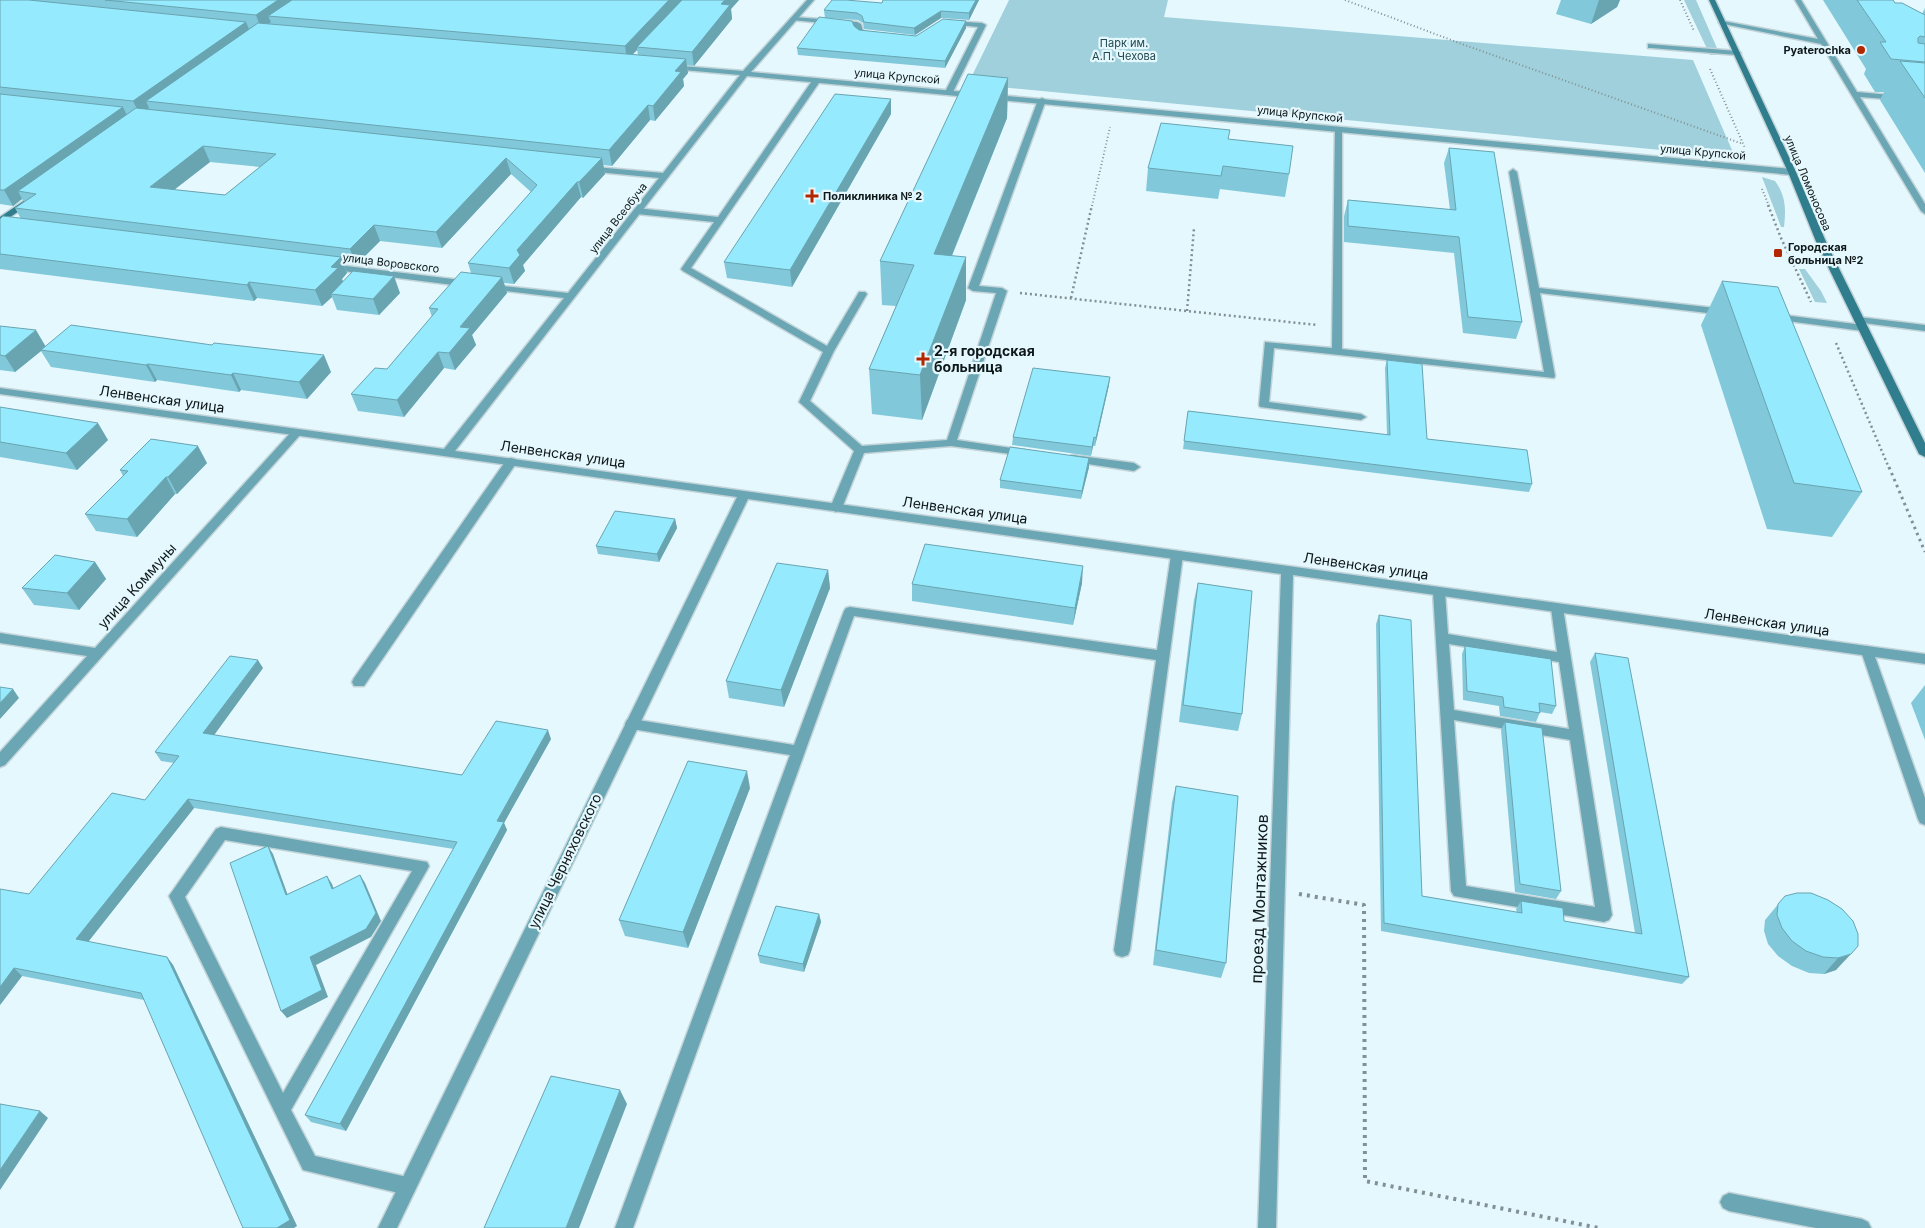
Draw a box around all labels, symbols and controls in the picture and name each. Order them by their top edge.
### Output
park label: Парк им. А.П. Чехова [1092,36,1156,63]
place label: Pyaterochka [1783,43,1851,57]
marker: Pyaterochka [1855,44,1867,56]
street label: улица Крупской [854,65,940,87]
street label: улица Крупской [1256,103,1344,125]
street label: улица Ломоносова [1782,133,1834,233]
street label: улица Крупской [1660,141,1746,163]
street label: улица Всеобуча [586,180,650,256]
marker: Поликлиника № 2 [805,189,819,203]
place label: Поликлиника № 2 [823,189,922,203]
place label: Городская больница №2 [1788,240,1864,267]
marker: Городская больница №2 [1772,247,1784,259]
street label: улица Воровского [342,250,441,276]
place label: 2-я городская больница [934,342,1035,375]
marker: 2-я городская больница [916,352,930,366]
street label: Ленвенская улица [98,381,226,416]
street label: Ленвенская улица [499,436,627,471]
street label: Ленвенская улица [901,492,1029,527]
street label: улица Коммуны [94,539,179,632]
street label: Ленвенская улица [1302,548,1430,583]
street label: Ленвенская улица [1703,604,1831,639]
street label: улица Черняховского [524,791,605,931]
street label: проезд Монтажников [1246,814,1272,984]

